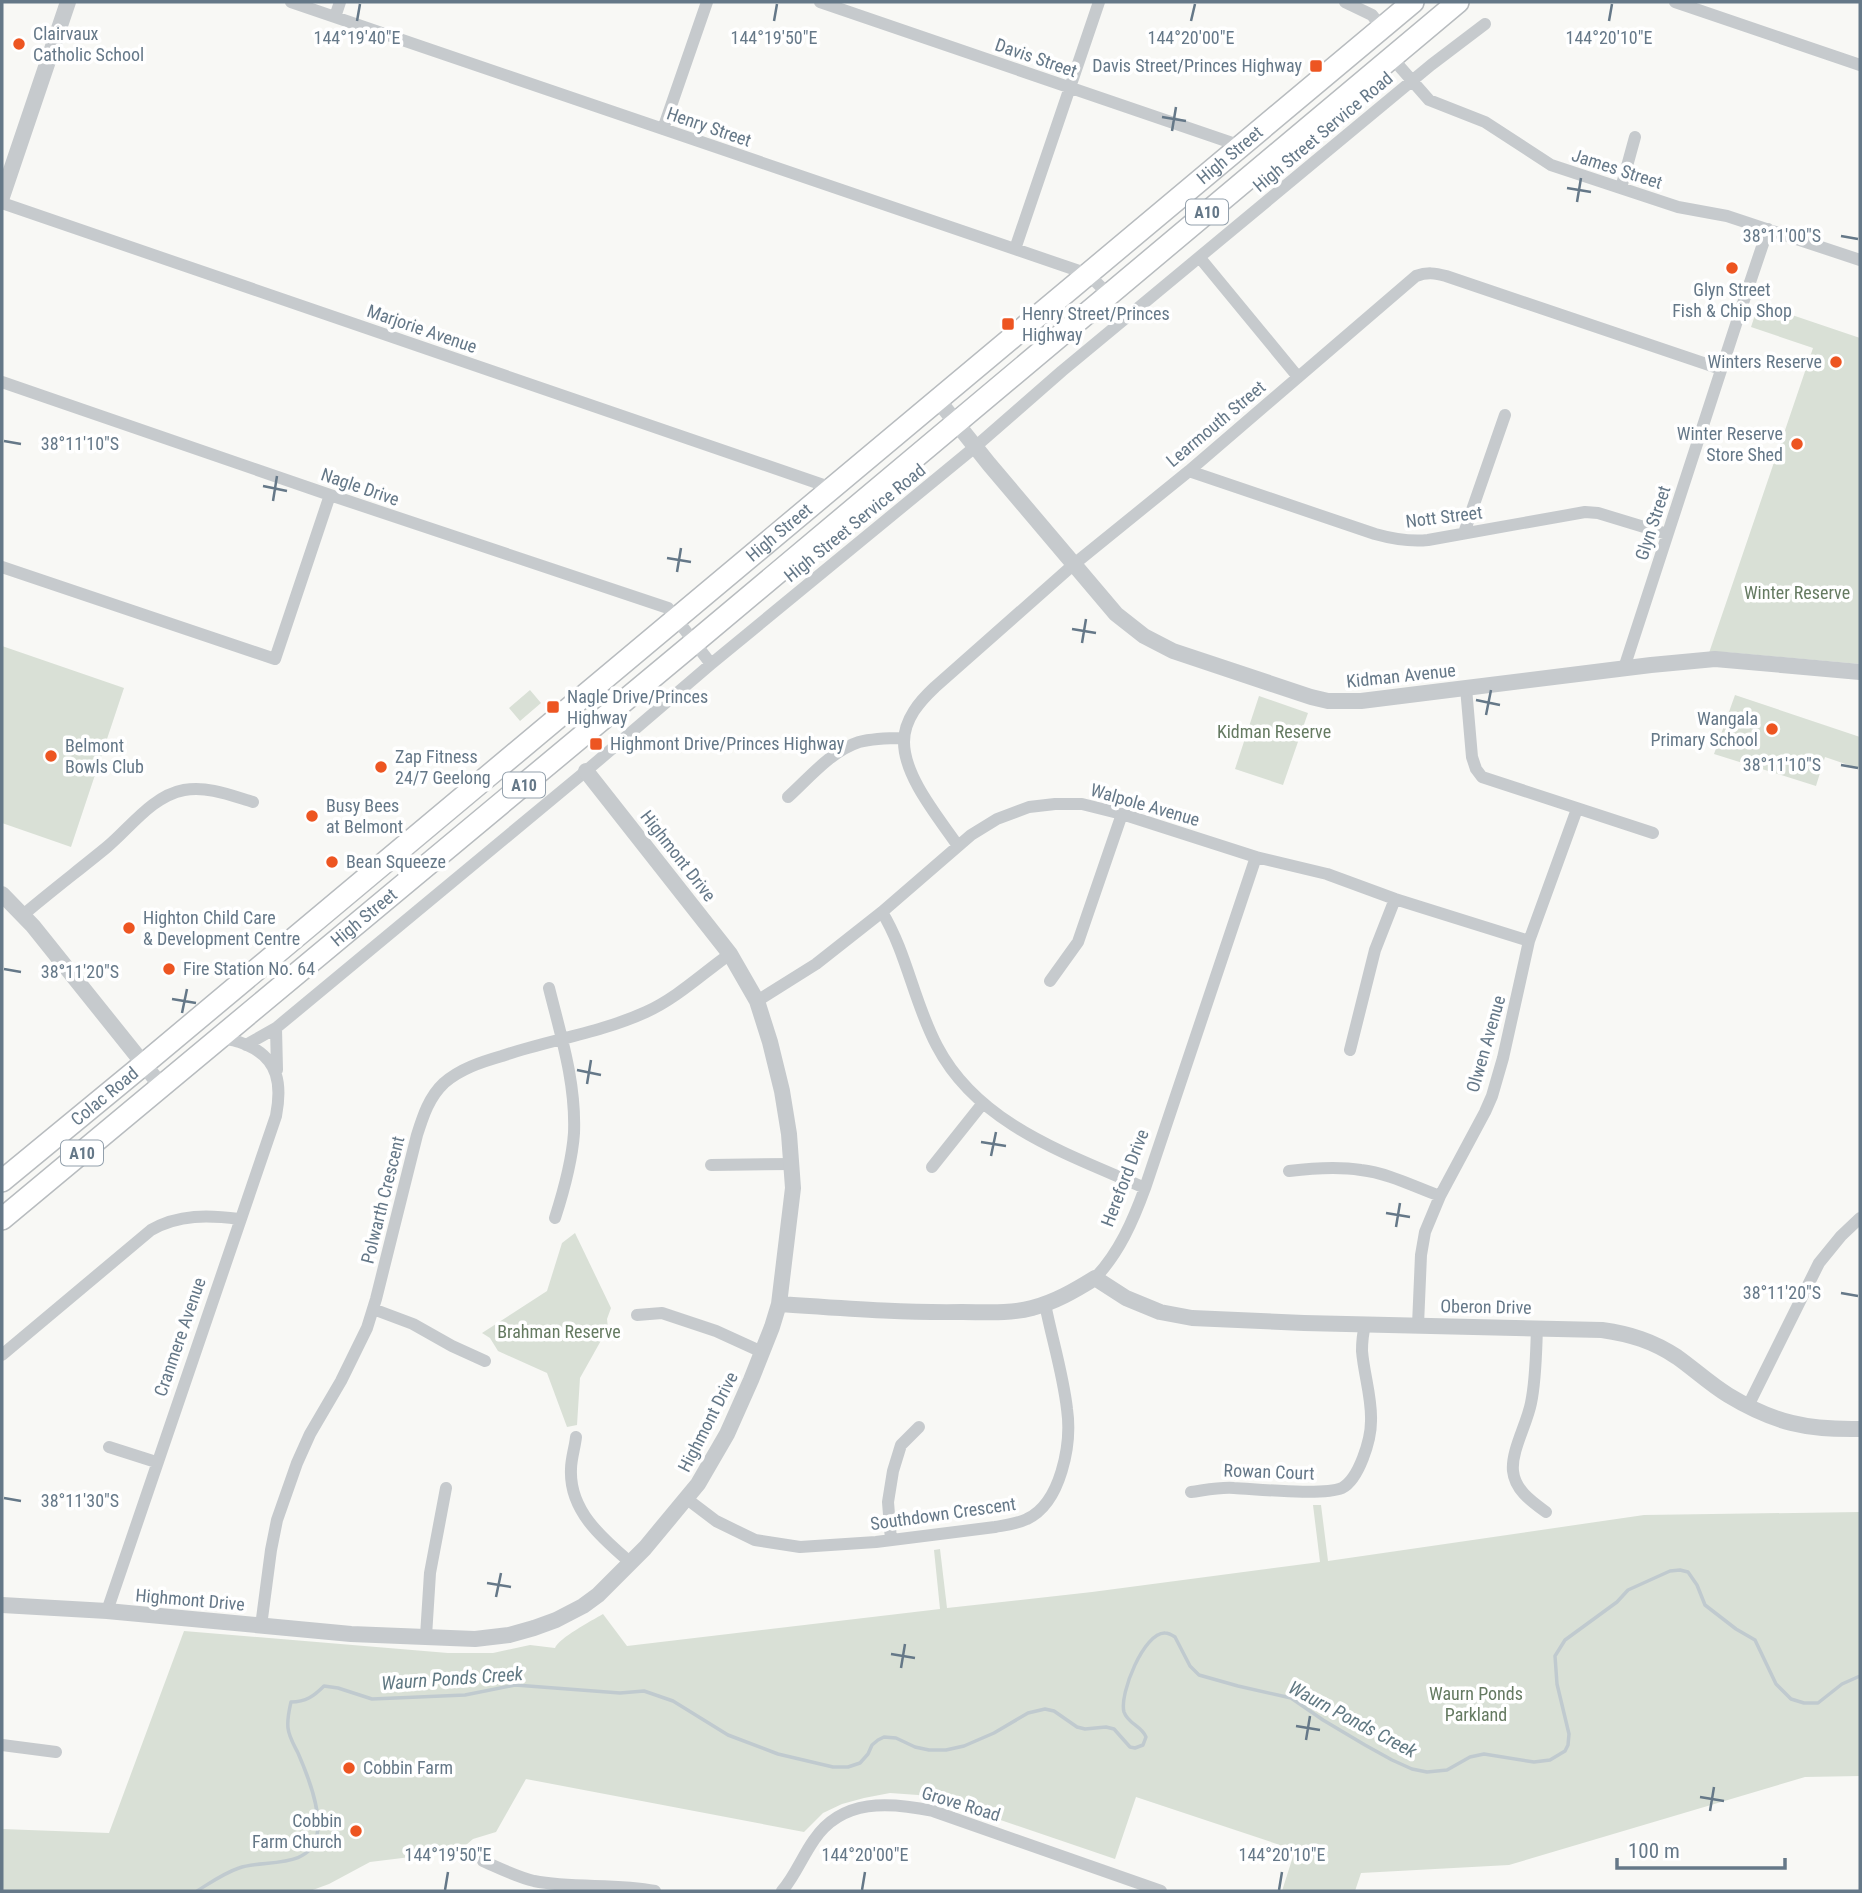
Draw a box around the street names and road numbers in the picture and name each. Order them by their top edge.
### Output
street label: Davis Street [993,34,1080,81]
street label: High Street Service Road [1249,67,1397,196]
street label: Henry Street [664,102,754,151]
street label: High Street [1192,121,1267,188]
street label: James Street [1569,144,1665,193]
road number: A10 [1186,200,1228,224]
street label: Marjorie Avenue [364,300,480,357]
street label: Learmouth Street [1162,376,1269,471]
street label: High Street Service Road [780,459,930,587]
street label: Nagle Drive [318,463,402,510]
street label: Glyn Street [1631,483,1674,563]
street label: High Street [741,499,815,567]
street label: Nott Street [1404,501,1484,532]
street label: Kidman Avenue [1345,659,1457,692]
road number: A10 [503,772,545,798]
street label: Walpole Avenue [1088,779,1202,830]
street label: Highmont Drive [636,806,720,905]
street label: High Street [326,884,401,951]
street label: Olwen Avenue [1462,993,1509,1095]
street label: Colac Road [67,1062,142,1130]
street label: Hereford Drive [1096,1126,1153,1229]
street label: Polwarth Crescent [357,1134,408,1266]
road number: A10 [61,1140,103,1166]
street label: Cranmere Avenue [149,1275,210,1399]
street label: Oberon Drive [1440,1295,1532,1318]
street label: Highmont Drive [673,1368,742,1475]
street label: Rowan Court [1223,1459,1315,1484]
street label: Southdown Crescent [869,1493,1017,1534]
street label: Highmont Drive [135,1584,246,1615]
street label: Grove Road [919,1782,1003,1825]

